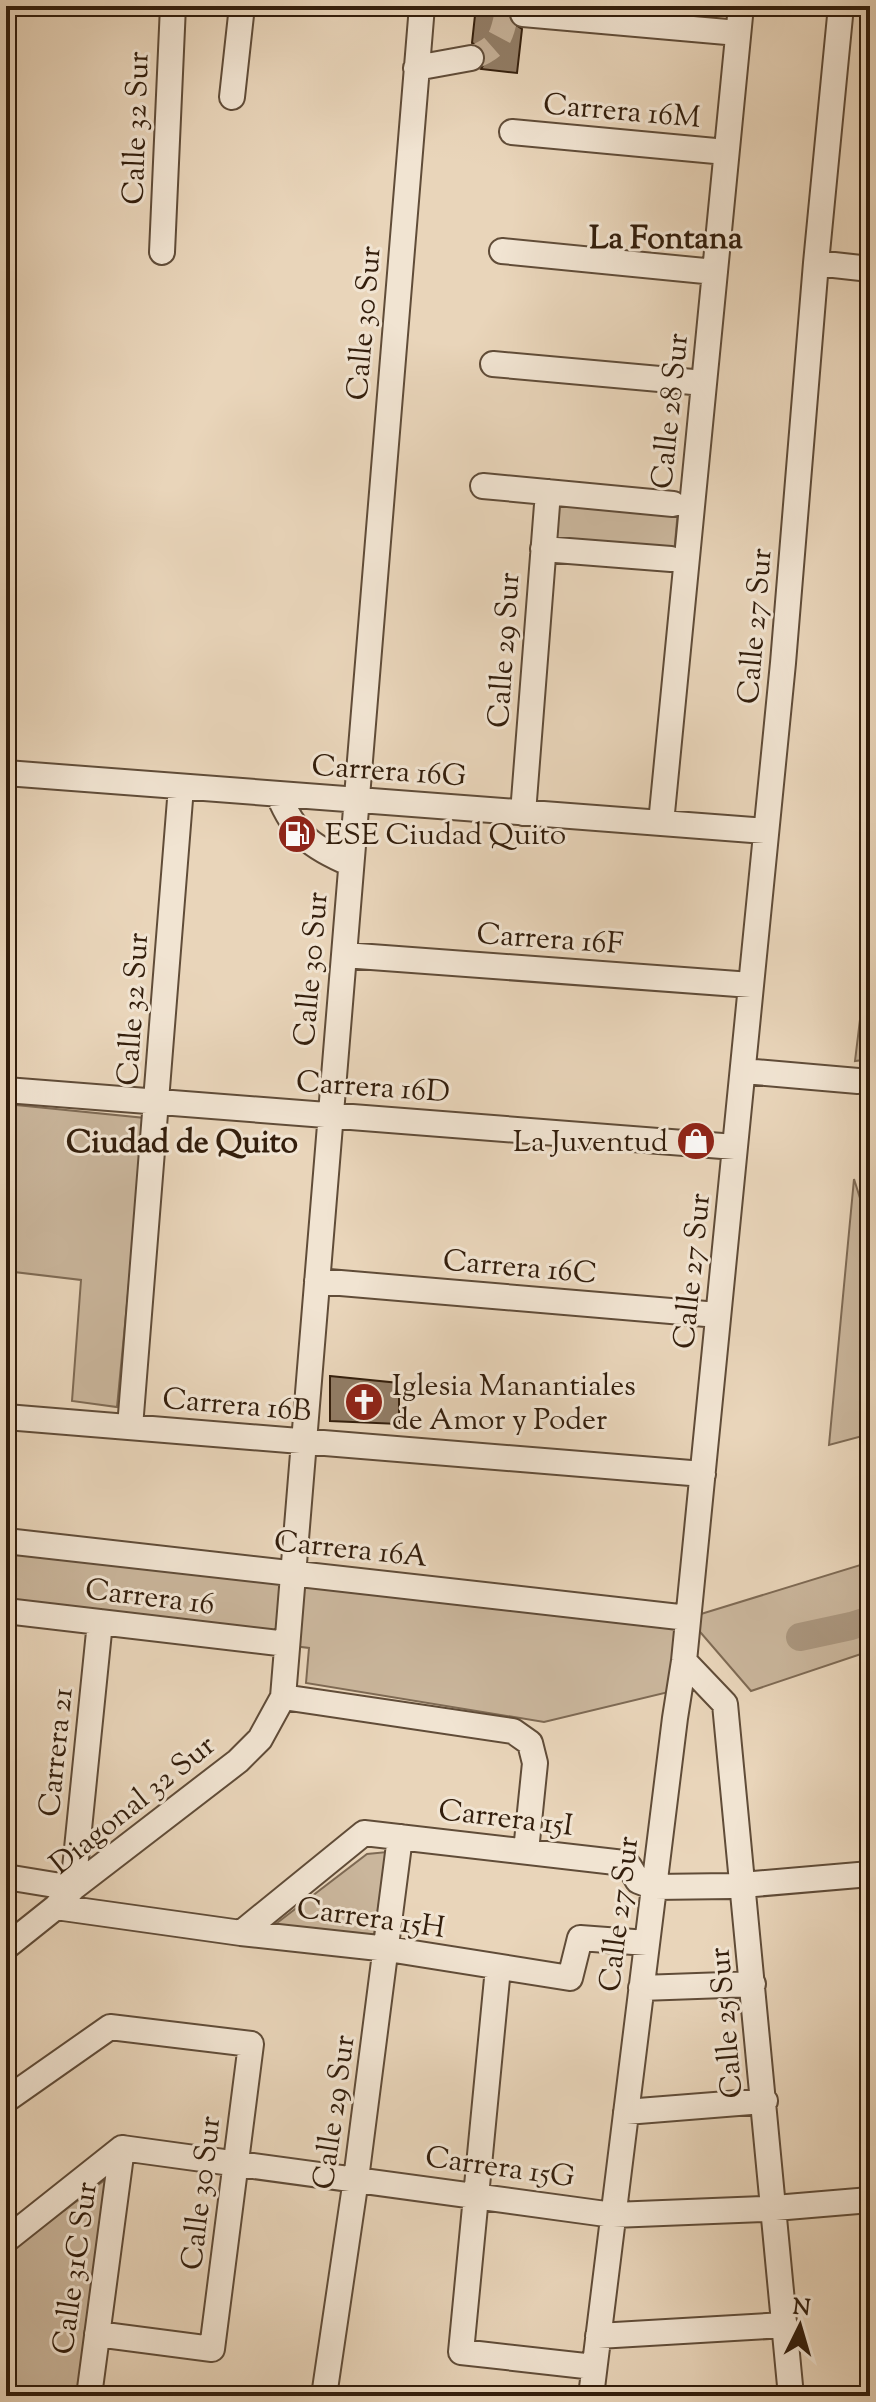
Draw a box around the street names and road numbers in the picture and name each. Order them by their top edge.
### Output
street label: Calle 32 Sur [113,51,162,205]
street label: Carrera 16M [541,84,702,141]
street label: Calle 30 Sur [337,244,394,402]
street label: Calle 28 Sur [642,331,701,491]
street label: Calle 27 Sur [728,547,785,706]
street label: Calle 29 Sur [479,571,532,729]
street label: Carrera 16G [310,746,468,799]
street label: Calle 30 Sur [284,890,341,1048]
street label: Carrera 16F [475,914,625,967]
street label: Calle 32 Sur [108,931,161,1087]
street label: Carrera 16D [295,1062,451,1115]
street label: Calle 27 Sur [664,1191,723,1351]
street label: Carrera 16C [441,1240,599,1297]
street label: Carrera 16B [161,1379,313,1434]
street label: Carrera 16A [272,1521,430,1580]
street label: Carrera 16 [82,1569,217,1628]
street label: Carrera 21 [29,1686,86,1819]
street label: Diagonal 32 Sur [42,1726,226,1886]
street label: Carrera 15I [436,1790,576,1849]
street label: Calle 27 Sur [590,1834,651,1994]
street label: Carrera 15H [294,1888,448,1951]
street label: Calle 25 Sur [699,1945,756,2100]
street label: Calle 29 Sur [303,2032,368,2192]
street label: Calle 30 Sur [172,2114,233,2273]
street label: Carrera 15G [422,2137,577,2200]
street label: Calle 31C Sur [43,2179,110,2357]

